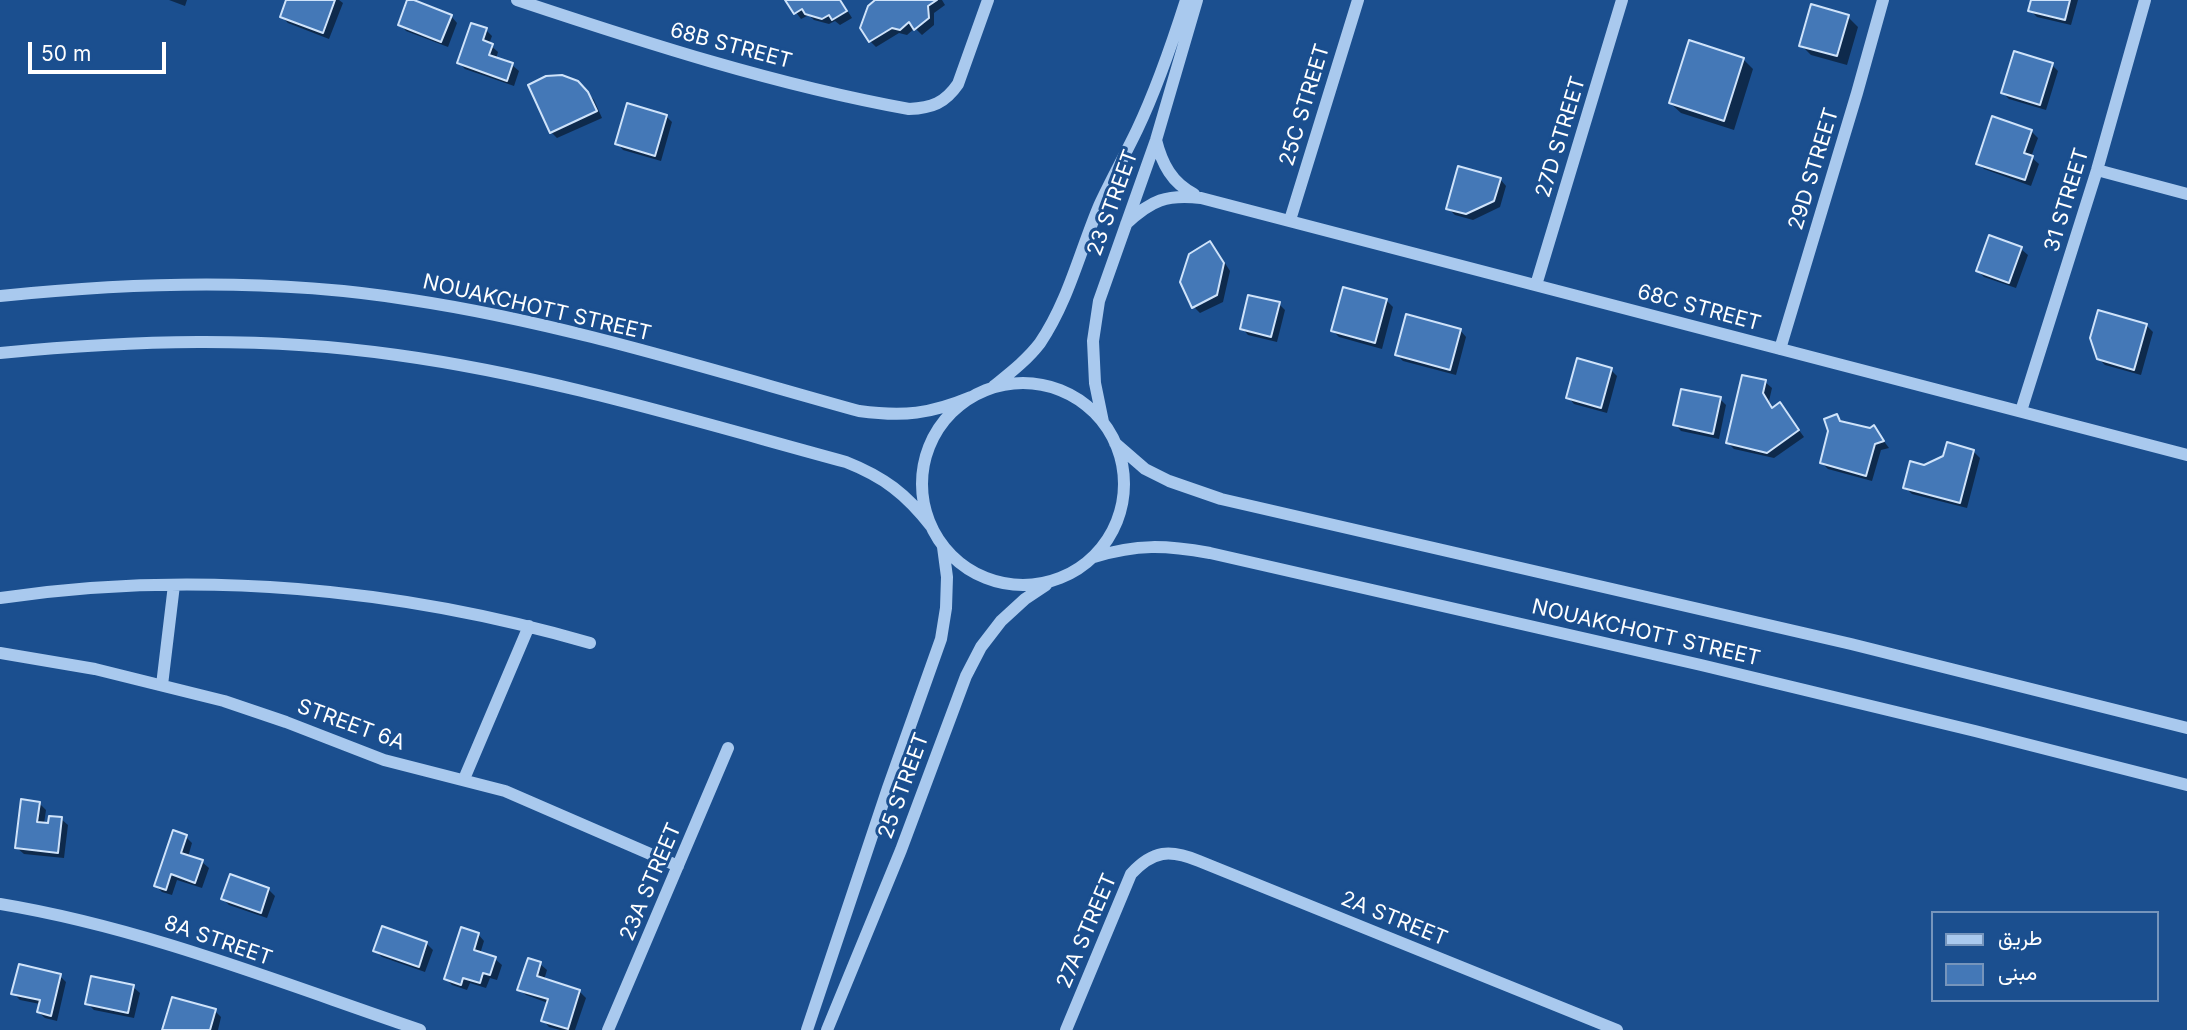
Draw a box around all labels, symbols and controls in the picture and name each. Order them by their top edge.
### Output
street label: 68B STREET [667,18,795,74]
scale bar [32,28,170,72]
text: 50 m [41,41,91,66]
street label: 25C STREET [1275,41,1335,169]
street label: 27D STREET [1531,74,1591,200]
street label: 29D STREET [1783,105,1845,233]
street label: 31 STREET [2039,145,2095,255]
street label: 23 STREET [1082,147,1144,259]
street label: NOUAKCHOTT STREET [420,269,654,347]
street label: 68C STREET [1635,279,1763,337]
street label: NOUAKCHOTT STREET [1529,594,1763,672]
street label: STREET 6A [294,694,408,756]
street label: 25 STREET [873,730,935,842]
street label: 23A STREET [615,819,687,945]
street label: 27A STREET [1052,870,1122,992]
street label: 2A STREET [1337,886,1451,952]
street label: 8A STREET [161,911,275,971]
legend [1932,911,2159,1002]
text: طريق [1998,925,2043,950]
text: مبنى [1998,960,2037,985]

